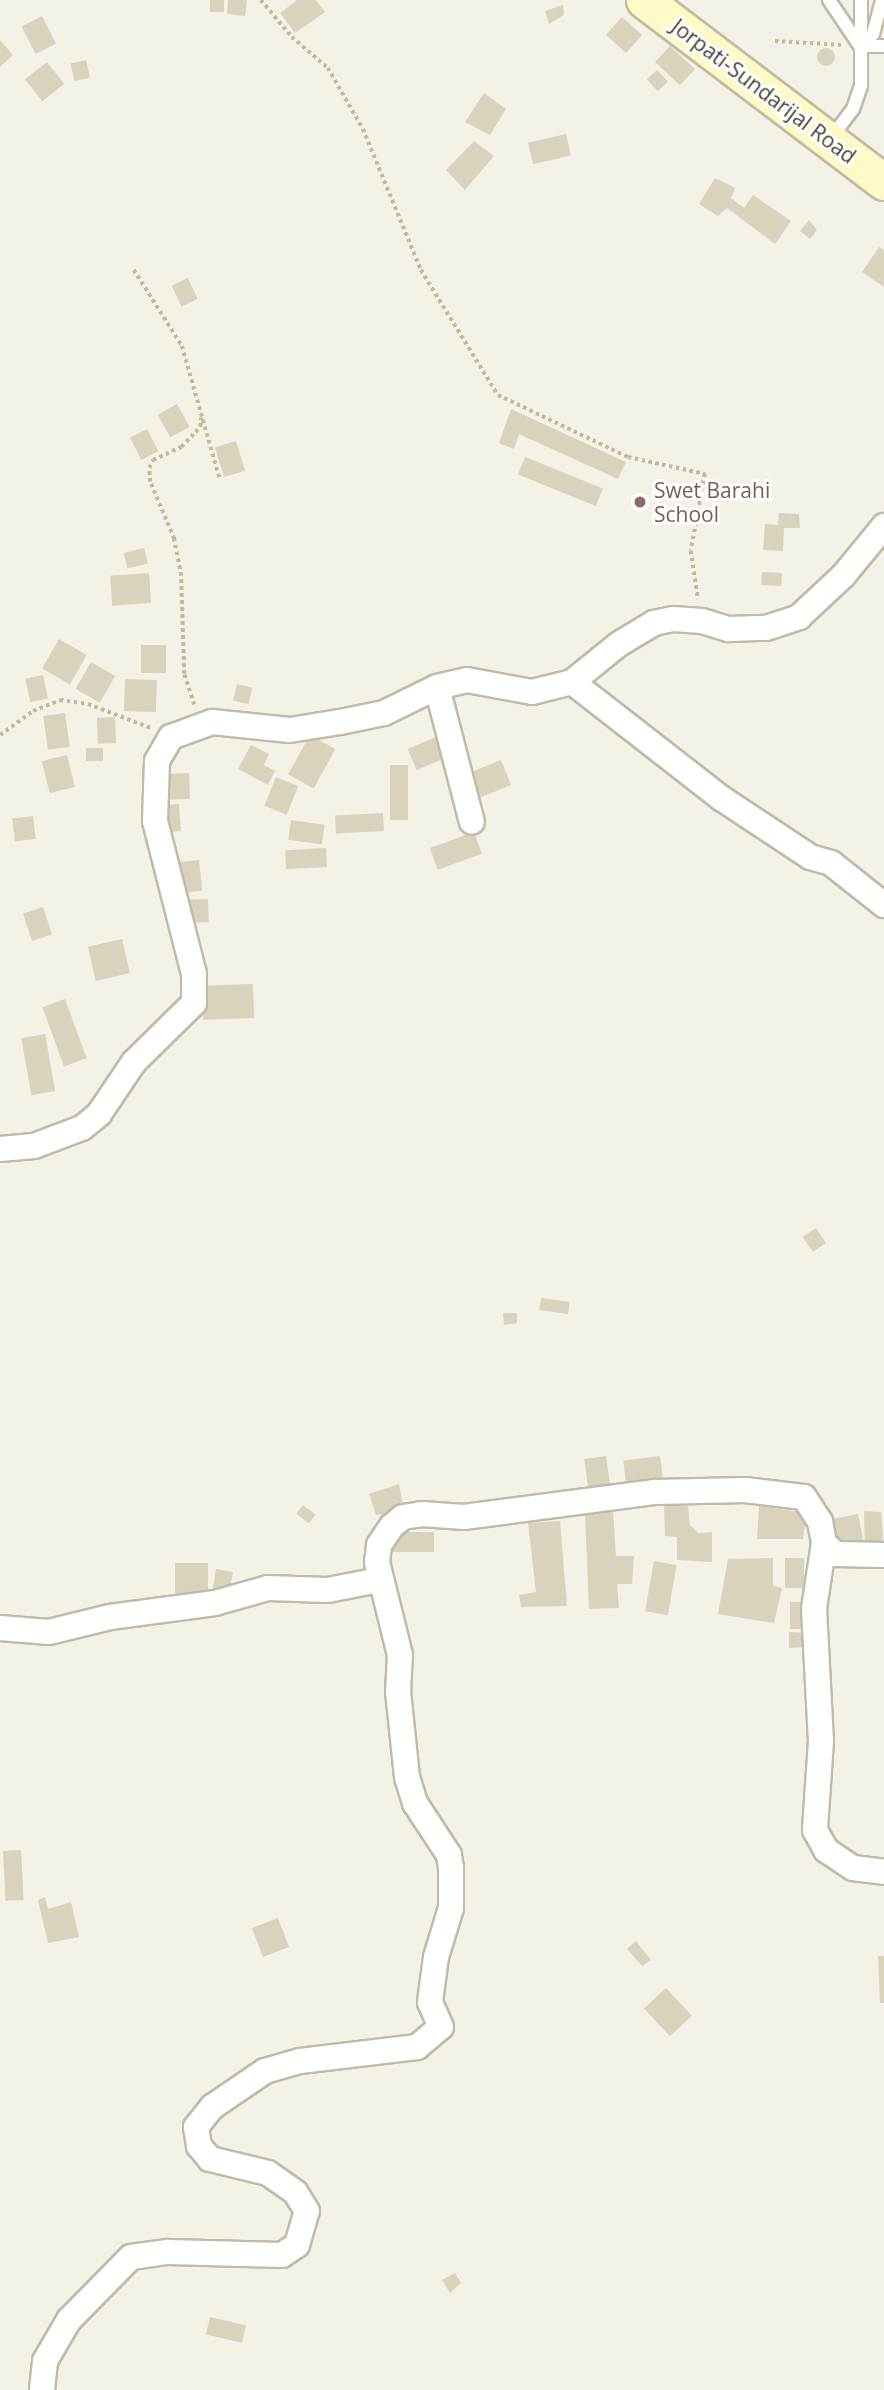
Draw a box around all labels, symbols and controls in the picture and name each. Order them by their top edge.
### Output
street label: Jorpati-Sundarijal Road [667,13,861,169]
place label: Swet Barahi School [654,477,770,527]
marker: Swet Barahi School [632,494,648,510]

